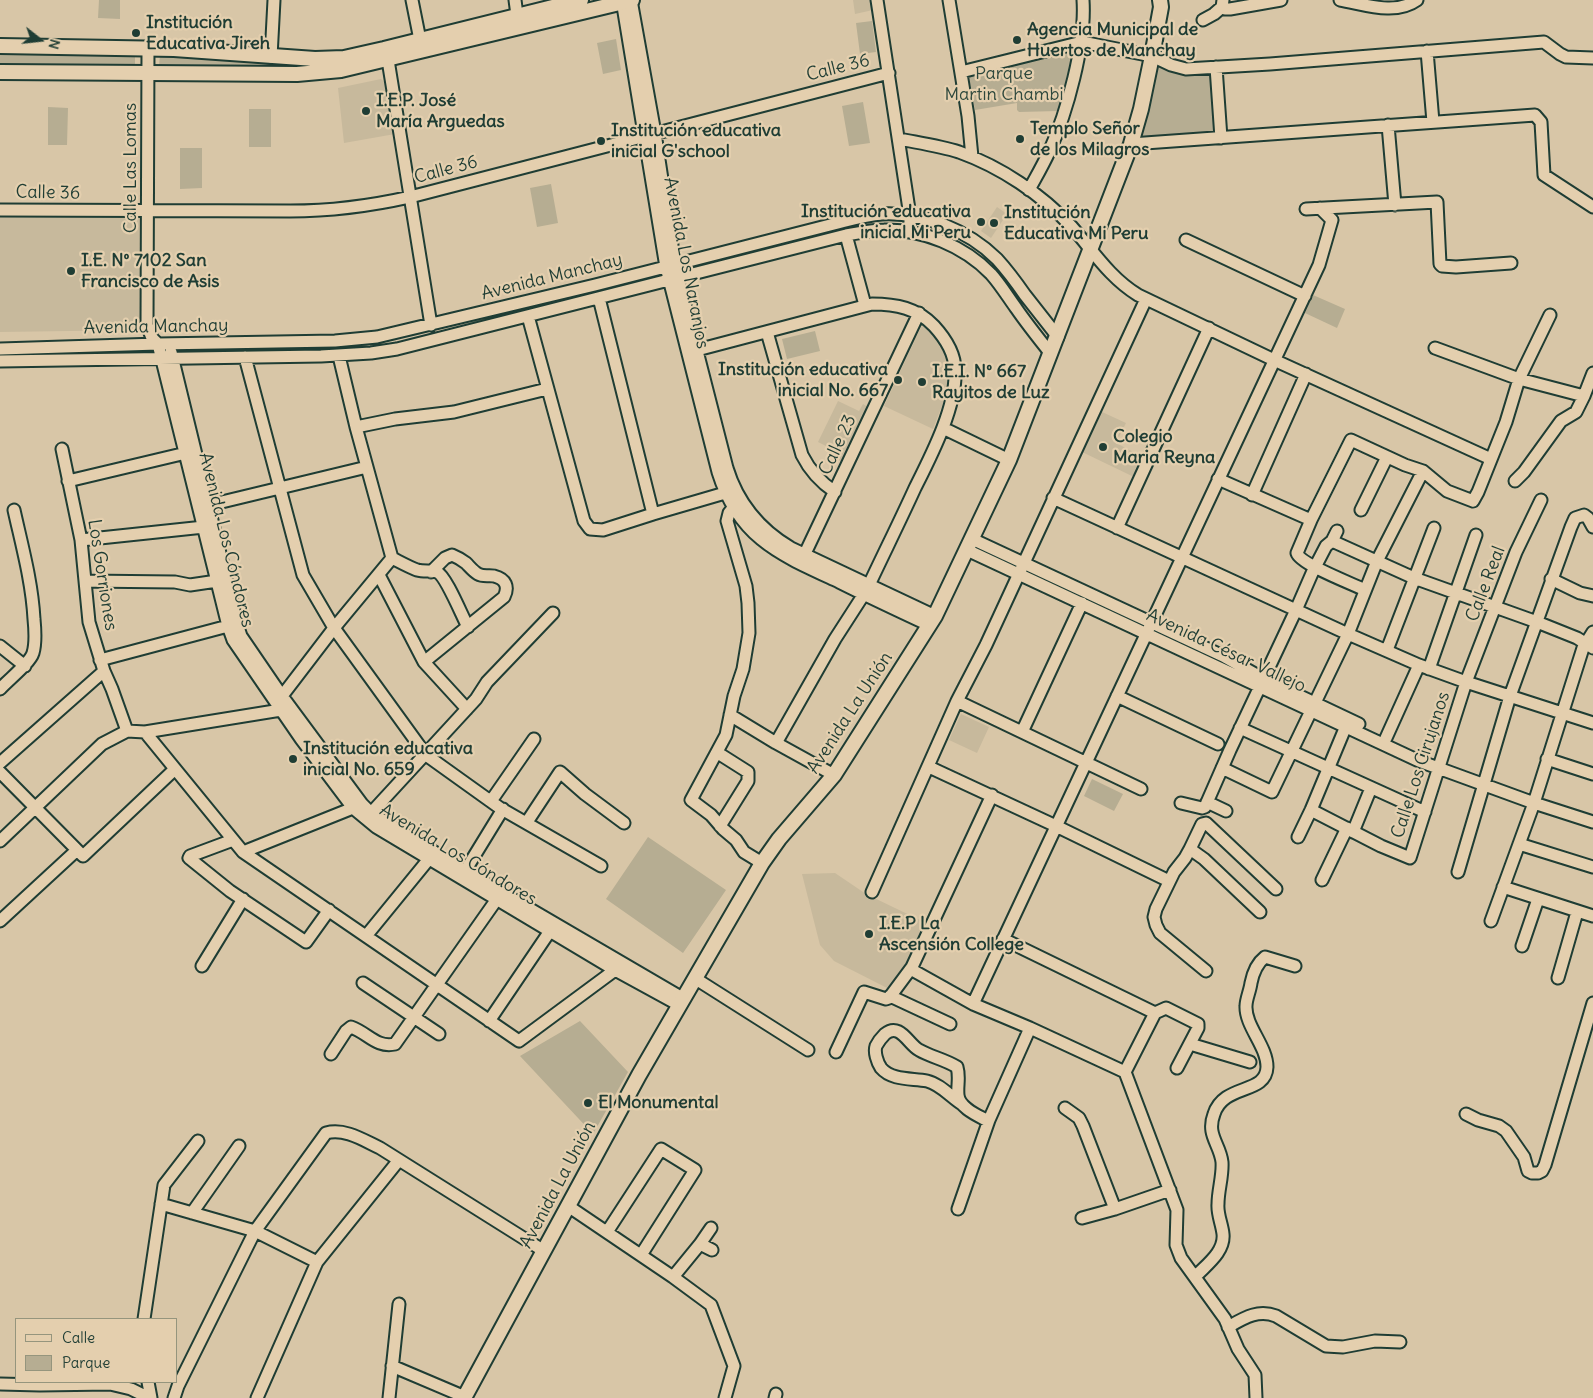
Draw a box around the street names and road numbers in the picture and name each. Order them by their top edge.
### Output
street label: Calle 36 [804,50,872,86]
street label: Calle Las Lomas [120,103,142,233]
street label: Calle 36 [412,151,480,189]
street label: Avenida Los Naranjos [659,175,713,351]
street label: Calle 36 [15,182,81,204]
street label: Avenida Manchay [479,249,625,305]
street label: Avenida Manchay [84,315,228,339]
street label: Calle 23 [815,411,861,479]
street label: Avenida Los Cóndores [194,450,258,630]
street label: Los Gorriones [83,518,121,632]
street label: Calle Real [1462,543,1510,625]
street label: Avenida César Vallejo [1143,605,1309,697]
street label: Avenida La Unión [803,648,897,778]
street label: Calle Los Cirujanos [1387,689,1455,841]
street label: Avenida Los Cóndores [376,800,540,910]
street label: Avenida La Unión [515,1118,601,1252]

